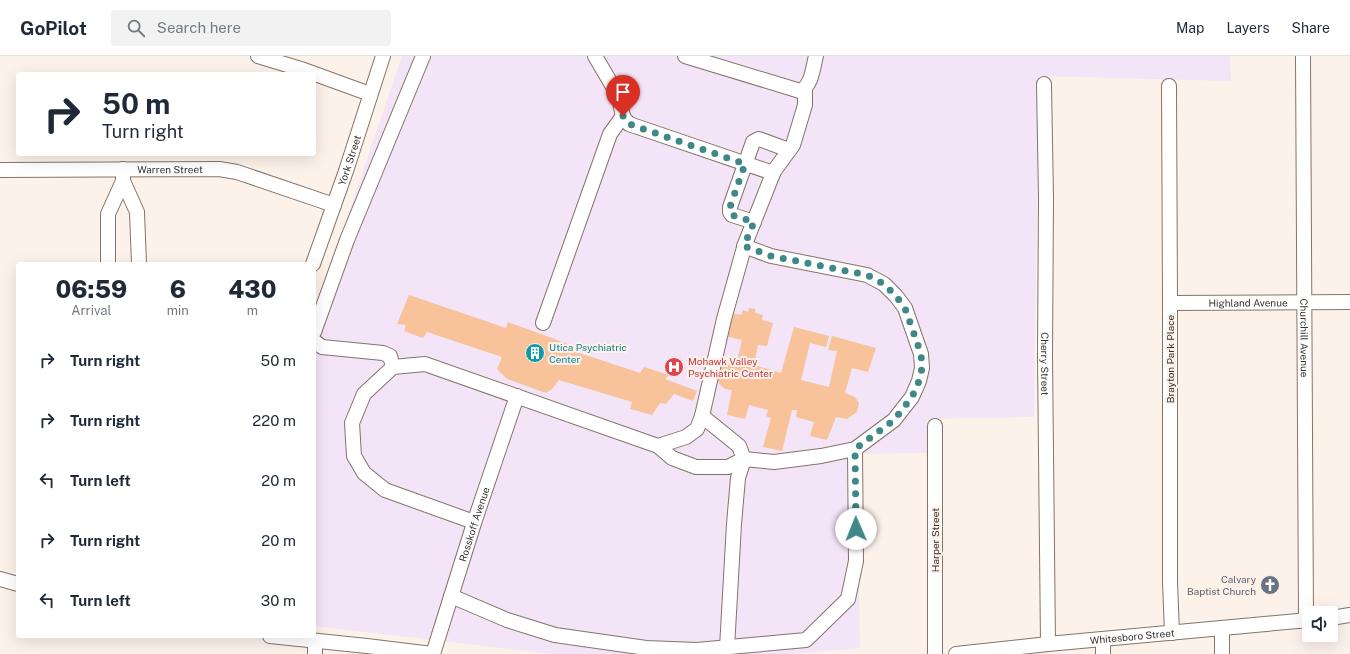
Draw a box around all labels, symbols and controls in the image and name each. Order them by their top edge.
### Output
search box [111,10,391,46]
text: GoPilot [20,17,87,39]
icon: search [125,17,147,39]
text: Search here [157,19,241,36]
text: Map [1176,20,1204,36]
text: Layers [1226,20,1270,36]
text: Share [1292,20,1330,36]
pin [606,75,640,116]
icon: arrive [612,81,634,103]
text: 50 m [102,87,170,120]
icon: right [36,88,88,140]
text: Turn right [102,121,184,142]
street label: York Street [335,133,363,187]
street label: Warren Street [137,163,203,175]
text: 06:59 [55,275,127,303]
text: 6 [170,275,186,303]
text: 430 [228,275,276,303]
street label: Highland Avenue [1208,296,1288,309]
street label: Churchill Avenue [1298,299,1311,378]
text: Arrival [71,303,111,318]
text: min [167,303,189,318]
text: m [247,303,258,318]
street label: Brayton Park Place [1164,314,1176,403]
street label: Cherry Street [1039,332,1051,396]
place label: Utica Psychiatric Center [549,341,627,365]
building icon: Utica Psychiatric Center [524,342,546,364]
icon: right [36,349,58,371]
text: Turn right [70,352,140,369]
text: 50 m [261,352,296,369]
place label: Mohawk Valley Psychiatric Center [688,355,773,379]
hospital icon: Mohawk Valley Psychiatric Center [663,356,685,378]
icon: right [36,409,58,431]
text: Turn right [70,412,140,429]
text: 220 m [252,412,296,429]
icon: left [36,469,58,491]
text: Turn left [70,472,131,489]
text: 20 m [261,472,296,489]
street label: Rosskoff Avenue [456,485,492,563]
position arrow [835,508,877,550]
street label: Harper Street [929,508,941,572]
icon: right [36,529,58,551]
text: Turn right [70,532,140,549]
text: 20 m [261,532,296,549]
place label: Calvary Baptist Church [1187,573,1257,597]
church icon: Calvary Baptist Church [1259,574,1281,596]
icon: left [36,589,58,611]
text: Turn left [70,592,131,609]
text: 30 m [261,592,296,609]
map controls [1302,606,1338,642]
button: sound [1302,606,1338,642]
street label: Whitesboro Street [1089,626,1175,646]

